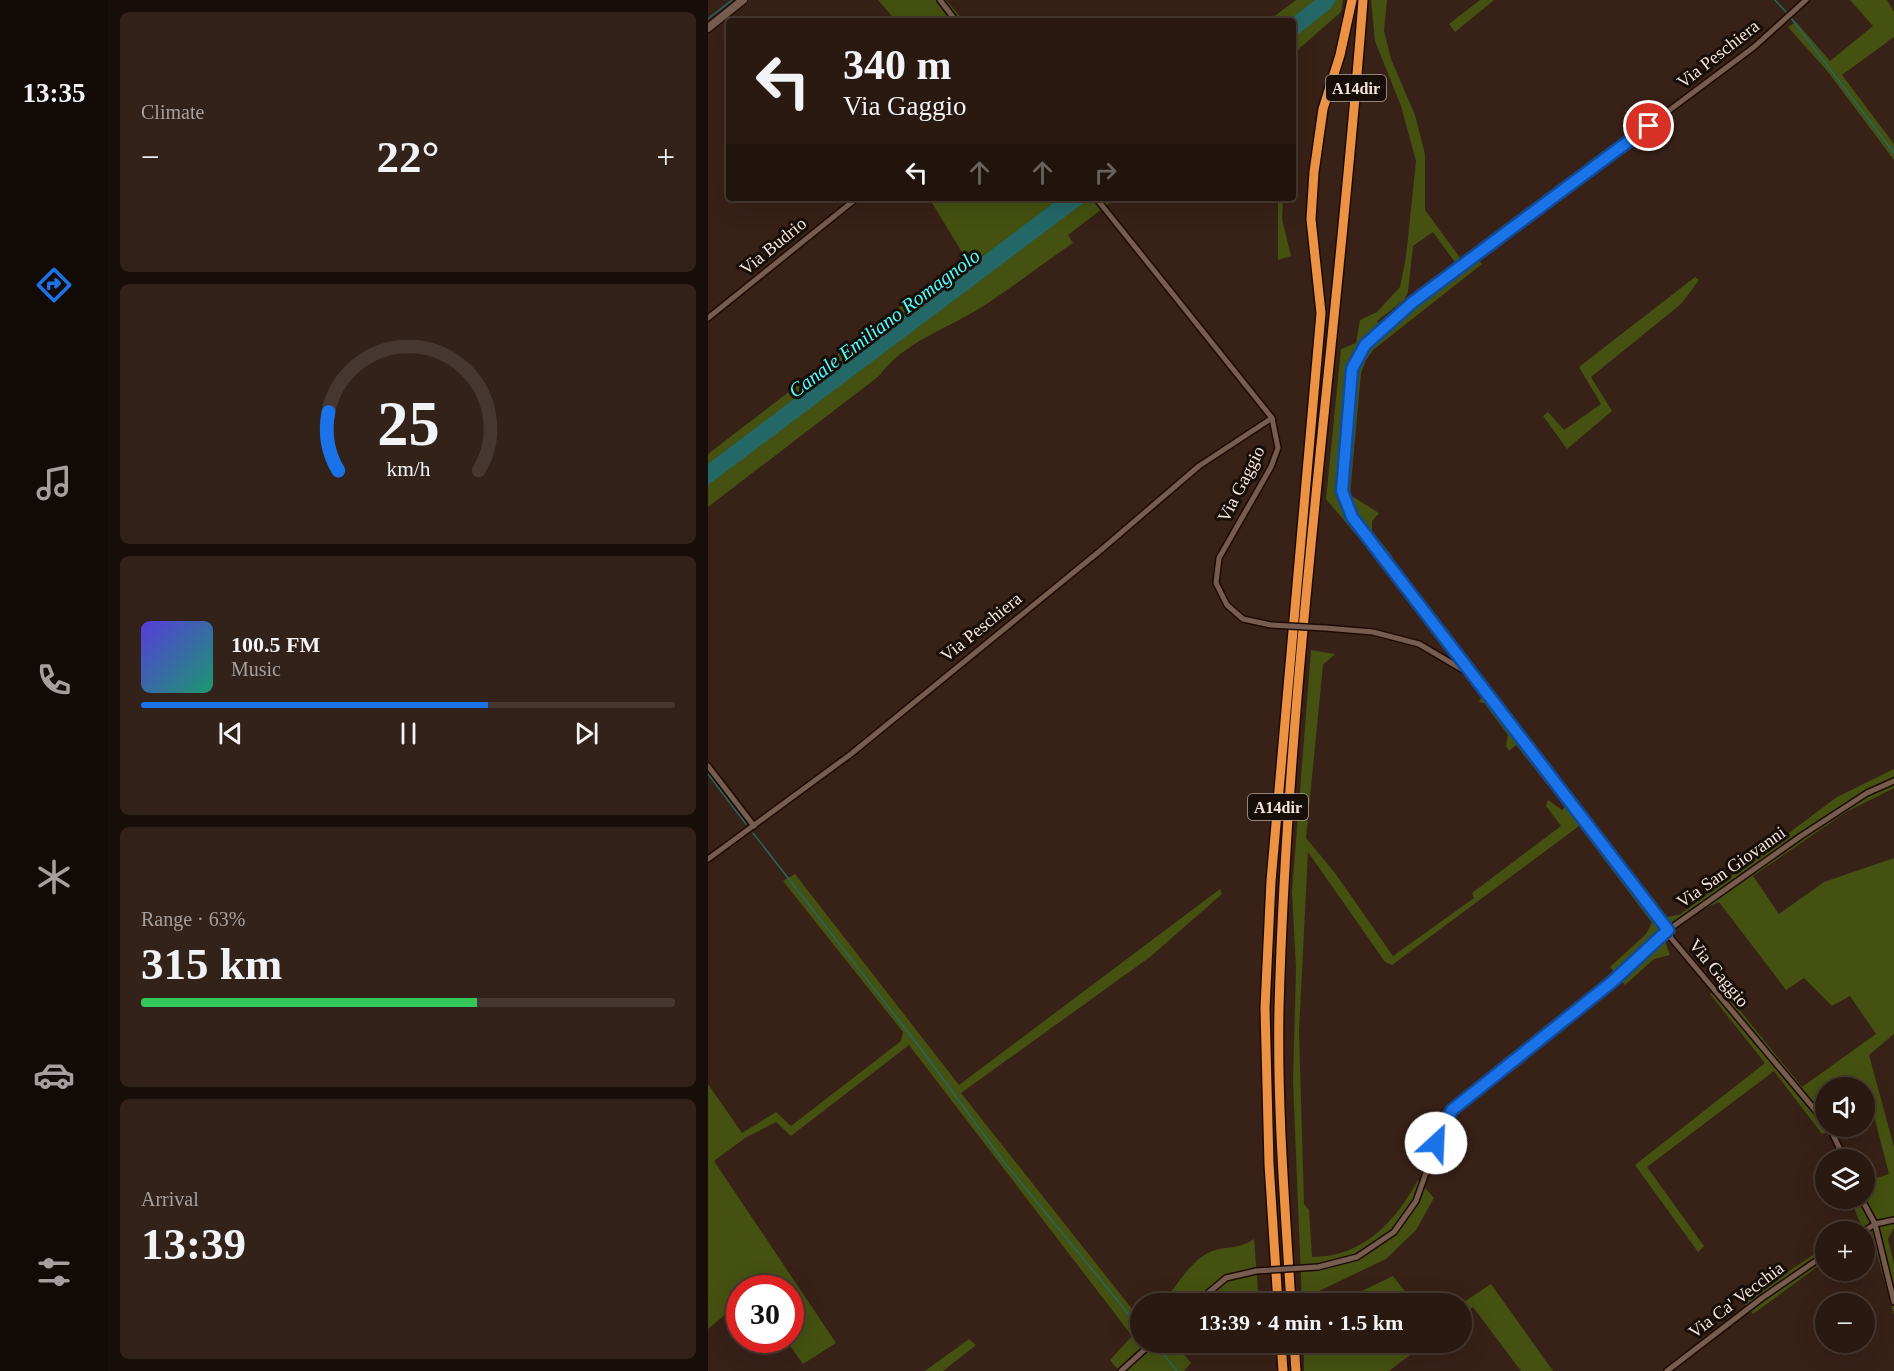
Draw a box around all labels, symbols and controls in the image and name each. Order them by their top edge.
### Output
street label: Via Peschiera [1673,16,1763,92]
icon: left [744,42,822,120]
text: 340 m [843,42,952,88]
road number: A14dir [1326,75,1386,101]
text: 13:35 [23,78,86,108]
text: Via Gaggio [843,91,967,121]
pin [1623,100,1674,151]
text: Climate [141,101,204,123]
icon: arrive [1632,109,1665,142]
text: 22° [377,132,440,182]
text: − [141,139,160,175]
text: + [656,139,675,175]
icon: left [900,156,933,189]
icon: ahead [963,156,996,189]
icon: ahead [1026,156,1059,189]
icon: right [1089,156,1122,189]
street label: Via Budrio [736,213,810,279]
water label: Canale Emiliano Romagnolo [784,244,984,403]
icon: directions [33,264,75,306]
text: 25 [377,389,439,458]
street label: Via Gaggio [1213,443,1269,525]
text: km/h [386,457,430,481]
icon: music [33,462,75,504]
street label: Via Peschiera [936,588,1026,666]
text: 100.5 FM [231,632,320,657]
text: Music [231,658,281,680]
icon: phone [33,659,75,701]
icon: previous [214,717,247,750]
icon: pause [392,717,425,750]
icon: next [570,717,603,750]
road number: A14dir [1248,794,1308,820]
street label: Via San Giovanni [1673,822,1789,912]
icon: climate [33,856,75,898]
text: Range · 63% [141,908,245,930]
street label: Via Gaggio [1685,935,1753,1011]
text: 315 km [141,939,282,989]
icon: car [33,1054,75,1096]
map controls [1815,1077,1875,1353]
button: sound [1815,1077,1875,1137]
position arrow [1404,1111,1468,1175]
button: layers [1815,1149,1875,1209]
text: Arrival [141,1188,199,1210]
text: 13:39 [141,1219,246,1269]
button: + [1815,1221,1875,1281]
icon: filters [33,1251,75,1293]
street label: Via Ca' Vecchia [1685,1258,1787,1342]
speed limit sign: 30 [726,1275,804,1353]
button: − [1815,1293,1875,1353]
text: 13:39 · 4 min · 1.5 km [1199,1310,1403,1335]

